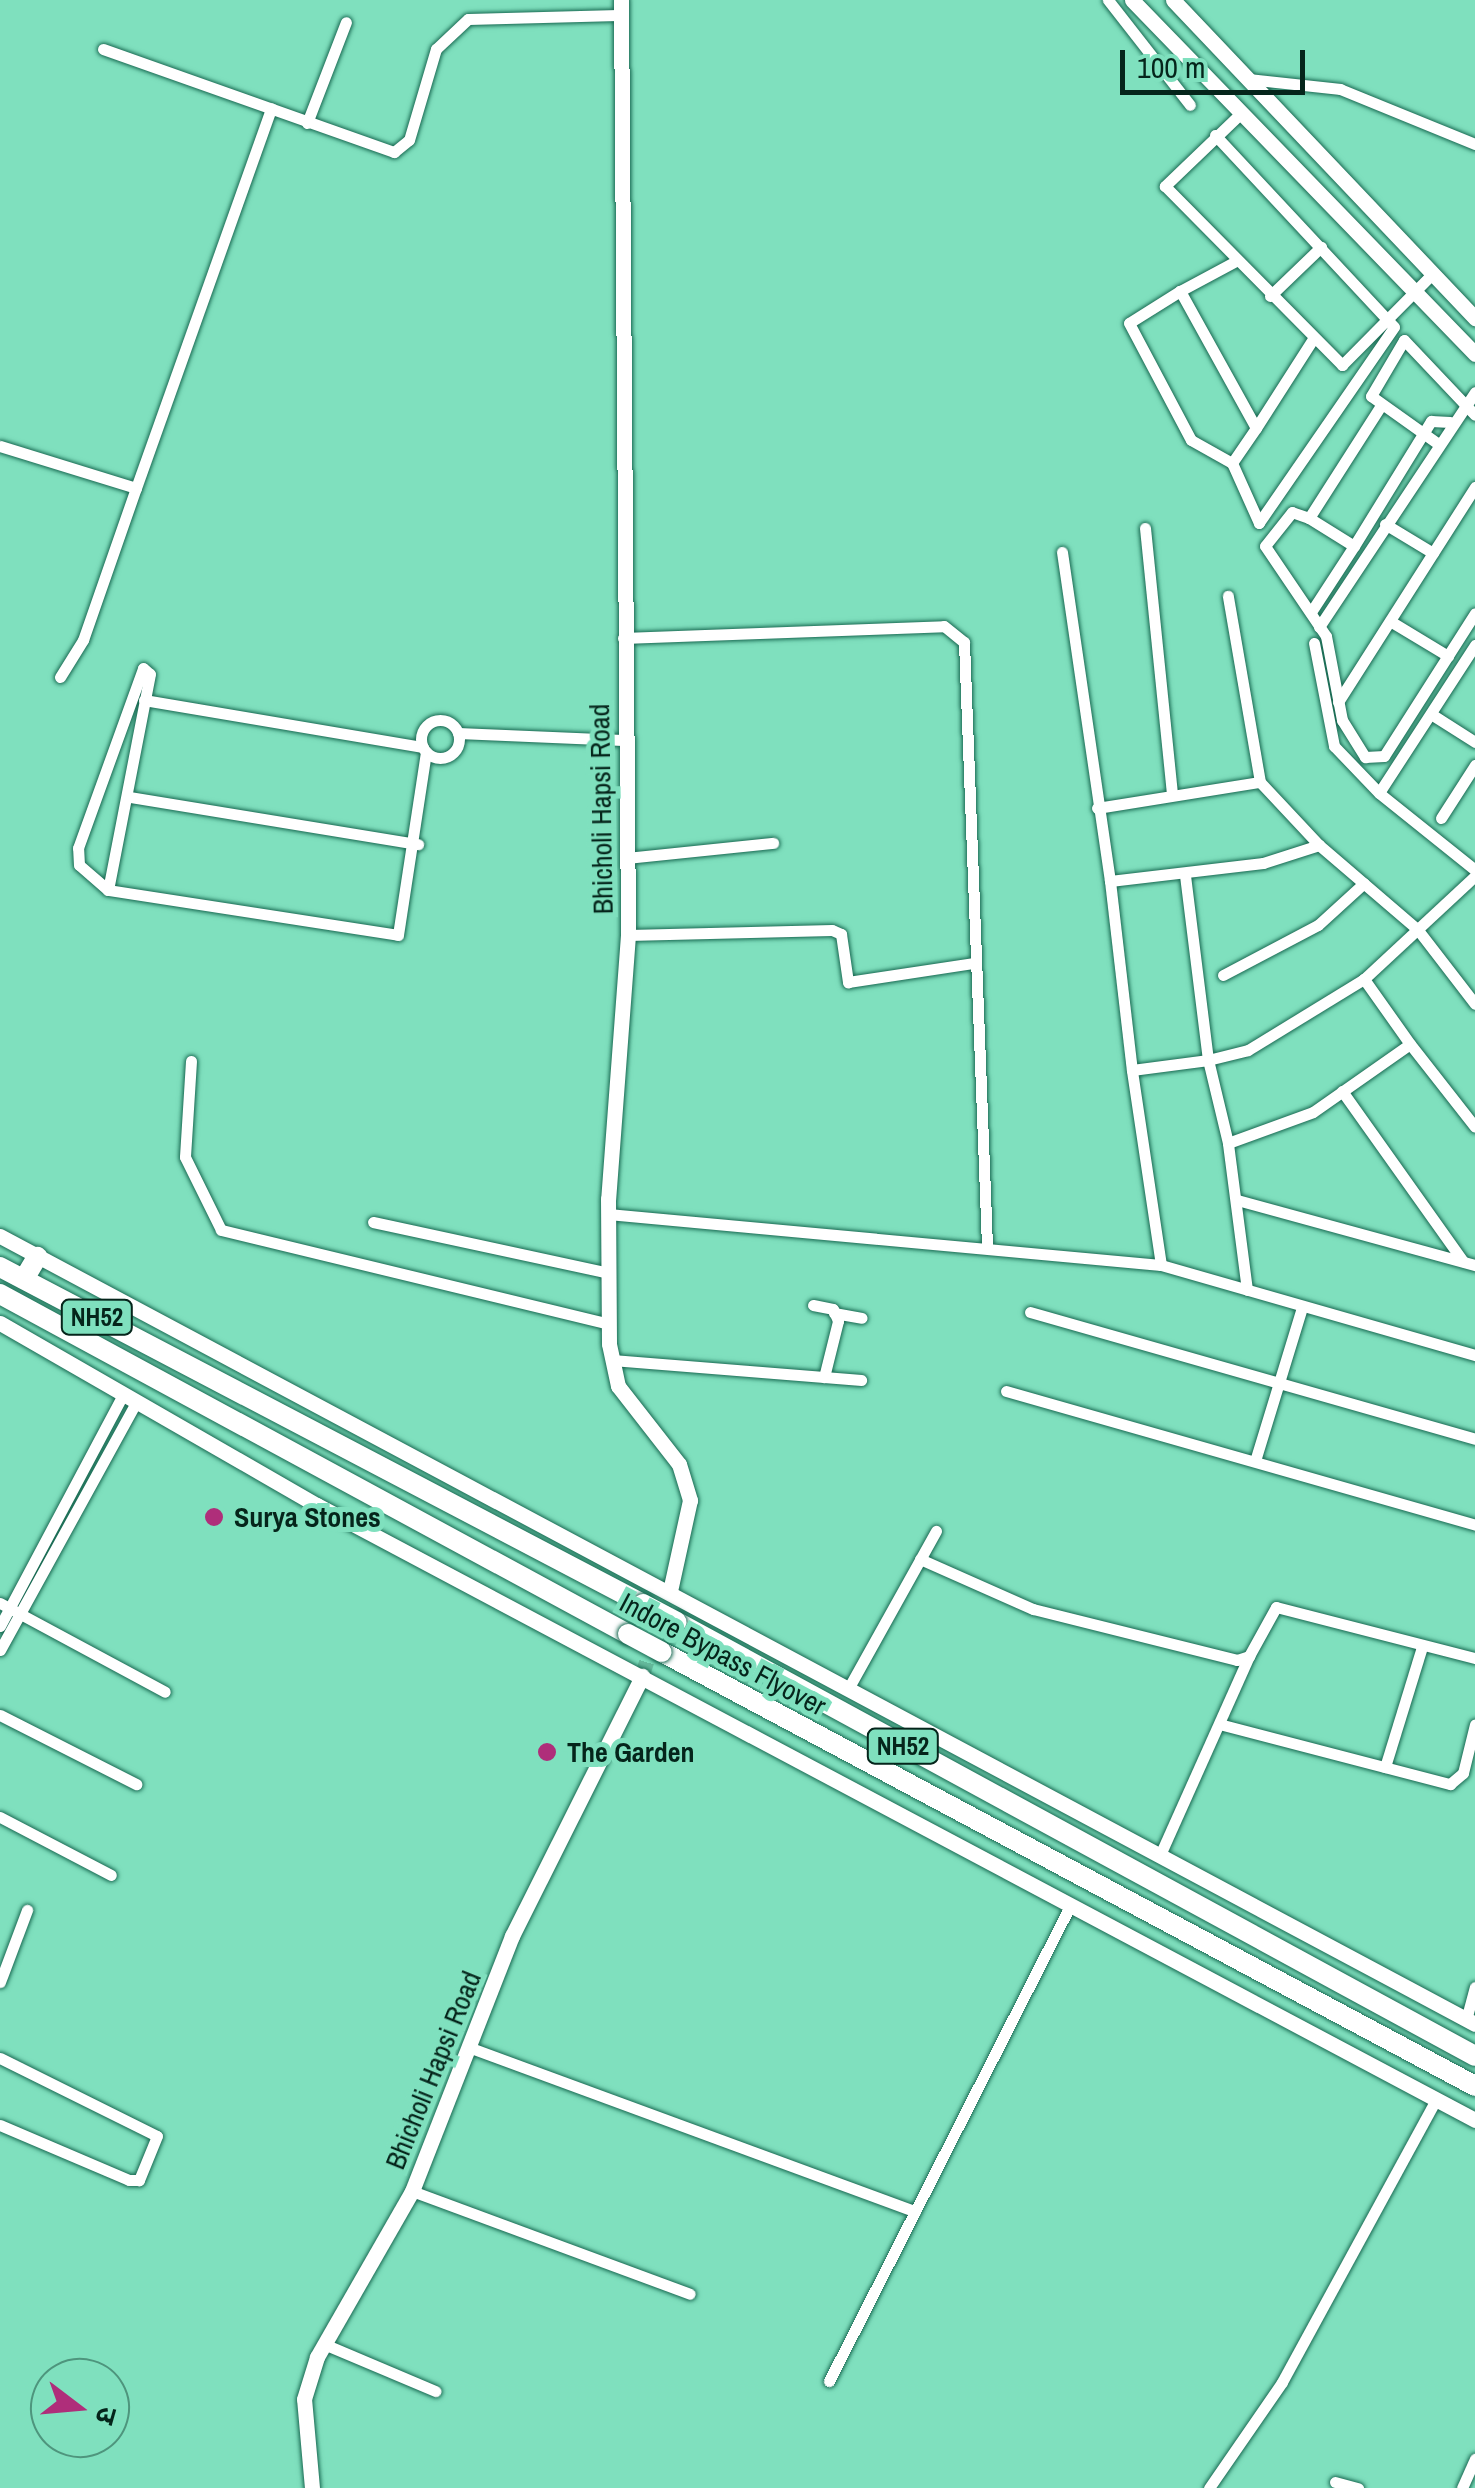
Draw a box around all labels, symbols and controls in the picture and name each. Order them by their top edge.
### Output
scale bar [1125,30,1310,92]
text: 100 m [1137,47,1205,87]
street label: Bhicholi Hapsi Road [582,703,620,915]
road number: NH52 [59,1297,134,1337]
place label: Surya Stones [234,1500,381,1534]
marker: Surya Stones [203,1506,225,1528]
street label: Indore Bypass Flyover [614,1586,832,1722]
road number: NH52 [866,1726,940,1766]
place label: The Garden [567,1735,695,1769]
marker: The Garden [536,1741,558,1763]
street label: Bhicholi Hapsi Road [378,1966,488,2174]
north arrow [30,2358,130,2458]
text: उ [86,2403,127,2429]

